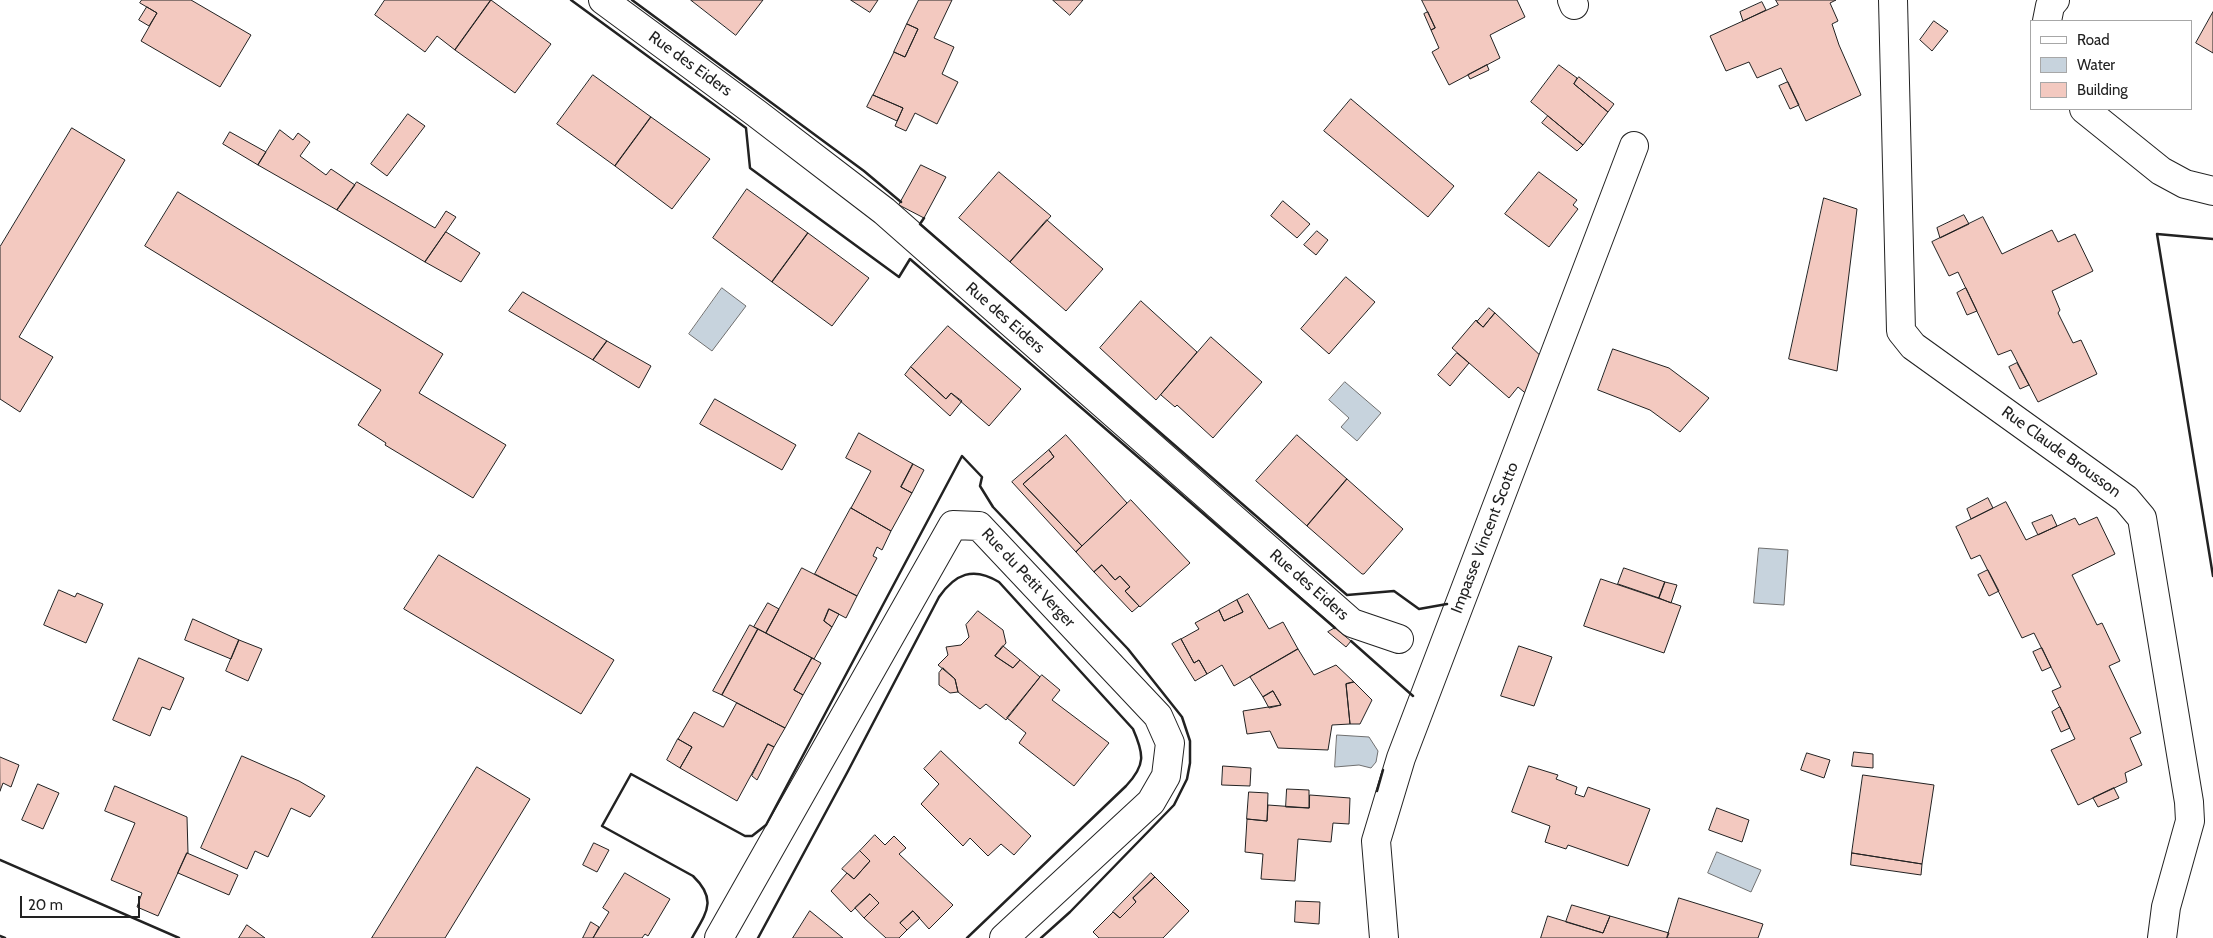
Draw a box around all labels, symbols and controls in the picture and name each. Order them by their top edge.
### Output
legend [2030,20,2193,110]
street label: Rue des Eiders [645,27,735,101]
text: Road [2077,31,2110,49]
text: Water [2077,56,2115,74]
text: Building [2077,81,2128,99]
street label: Rue des Eiders [962,279,1048,357]
street label: Rue Claude Brousson [1998,402,2124,502]
street label: Impasse Vincent Scotto [1447,460,1523,616]
street label: Rue du Petit Verger [977,524,1079,632]
street label: Rue des Eiders [1266,546,1352,624]
scale bar [22,886,142,918]
text: 20 m [28,896,63,914]

